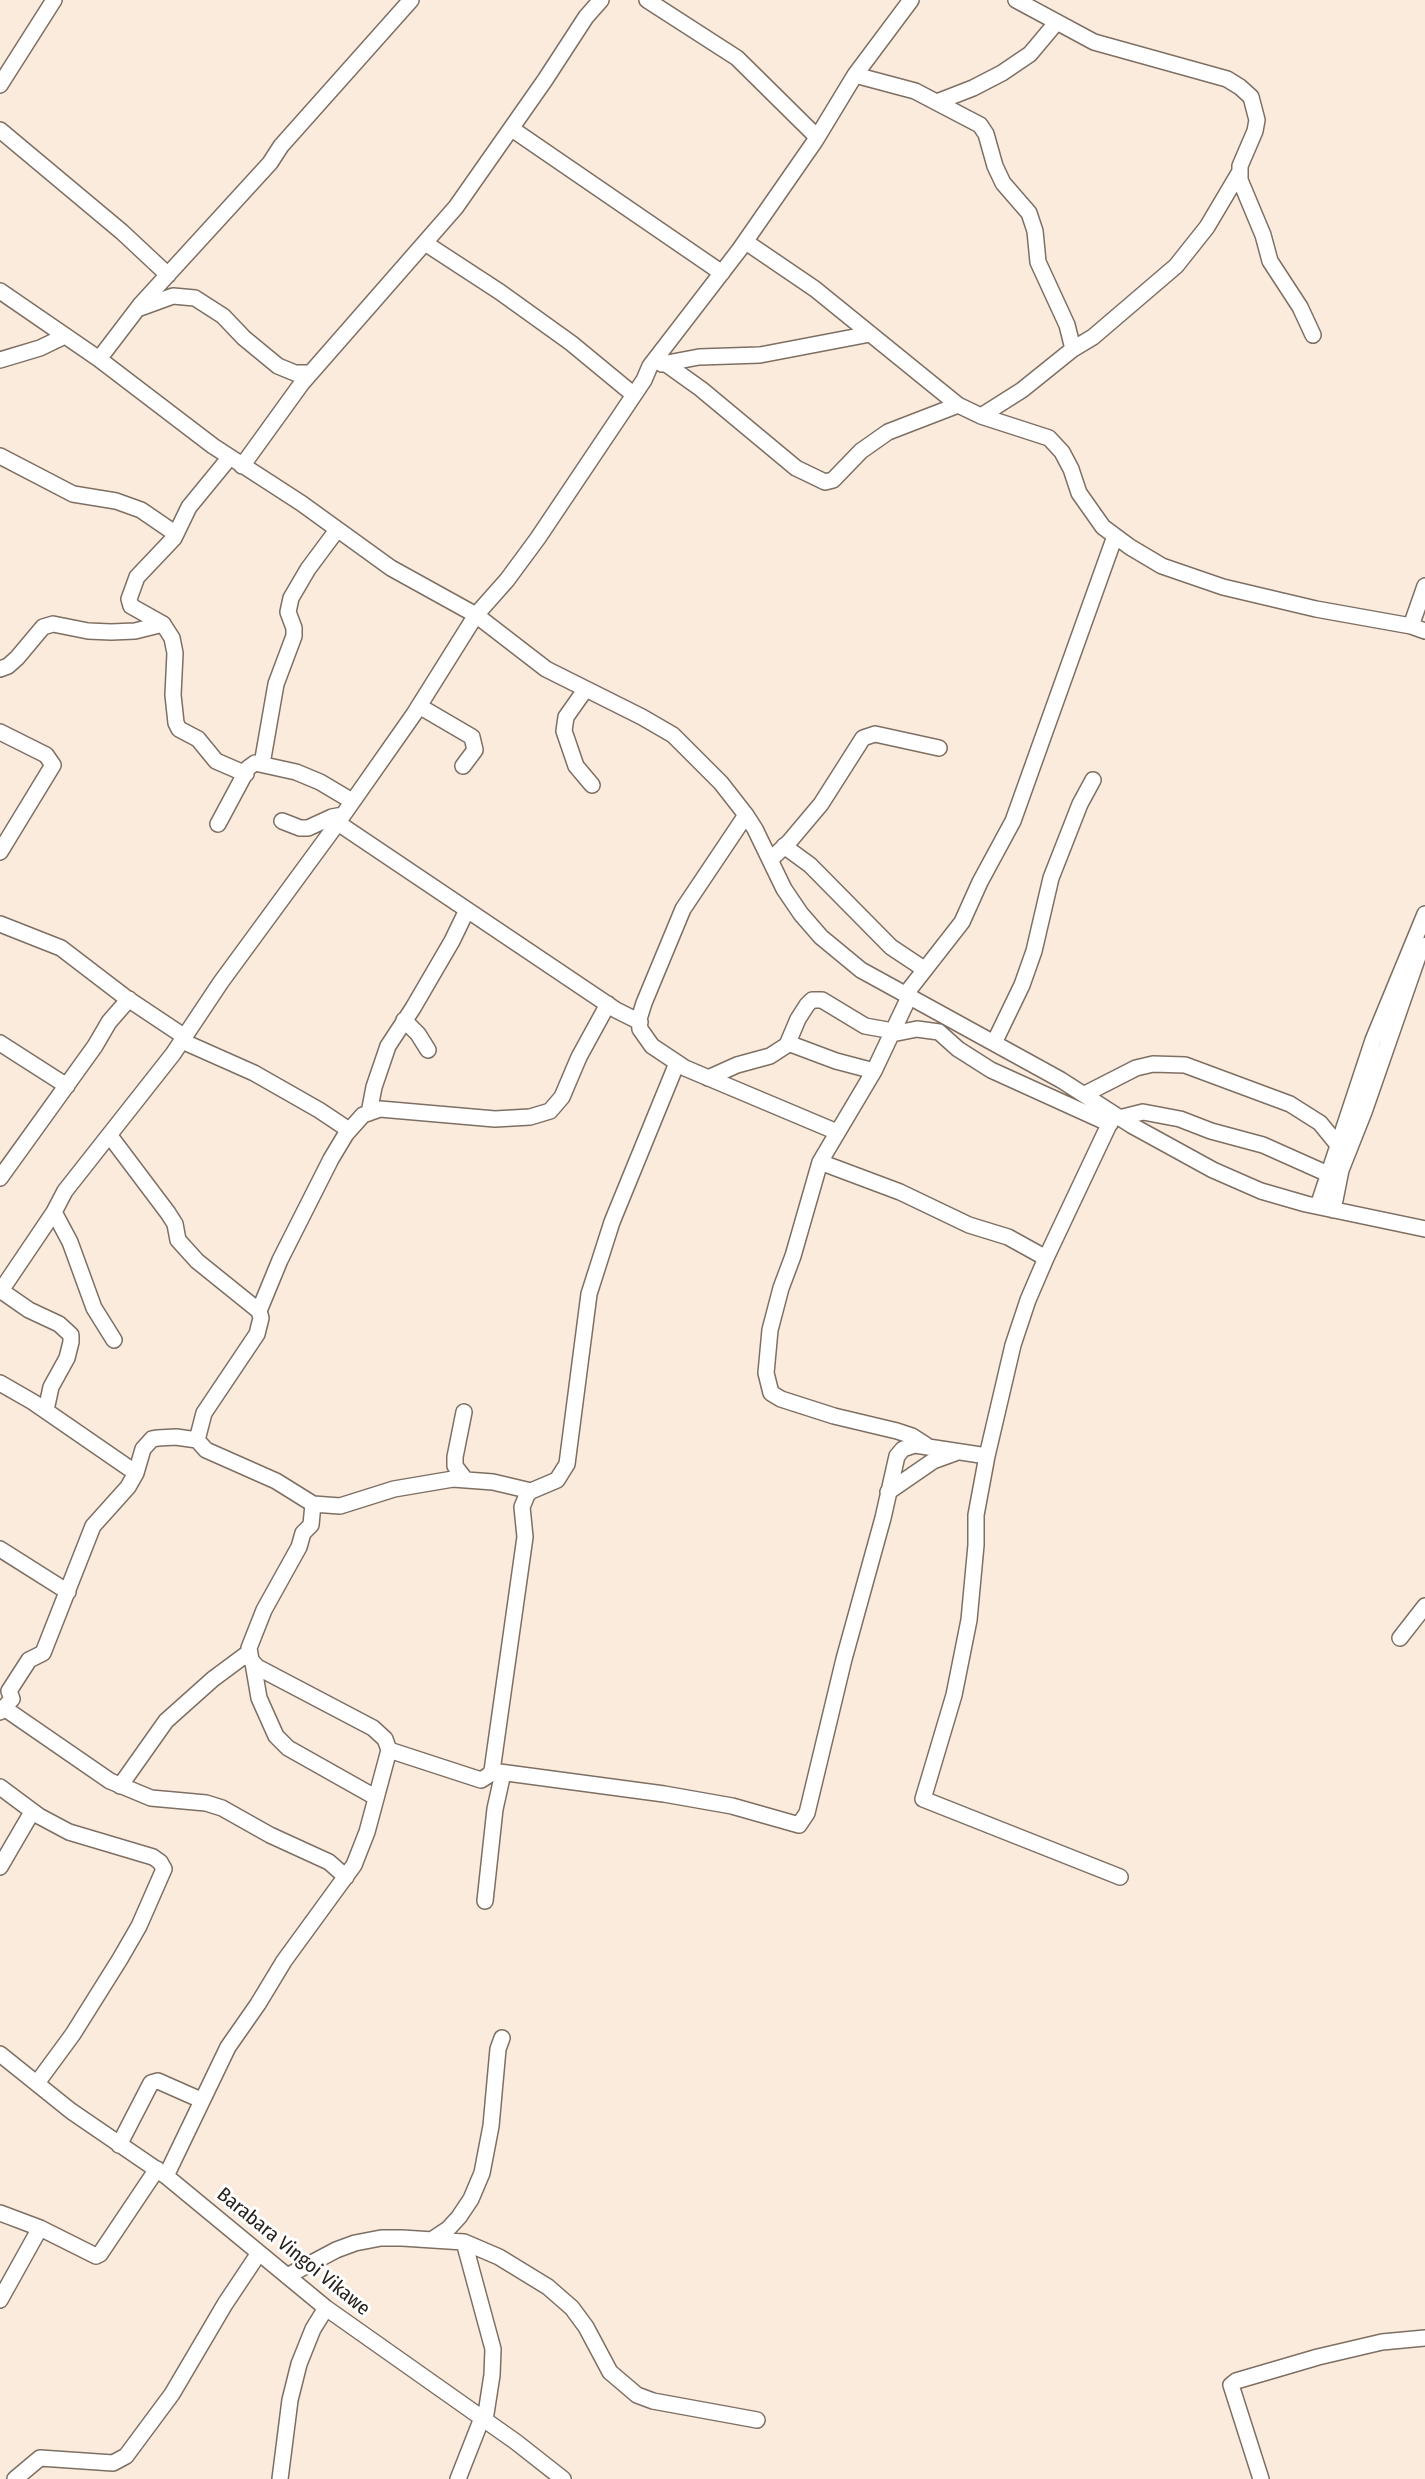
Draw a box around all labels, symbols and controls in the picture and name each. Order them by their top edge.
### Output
street label: Barabara Vingoi Vikawe [212,2183,374,2321]

